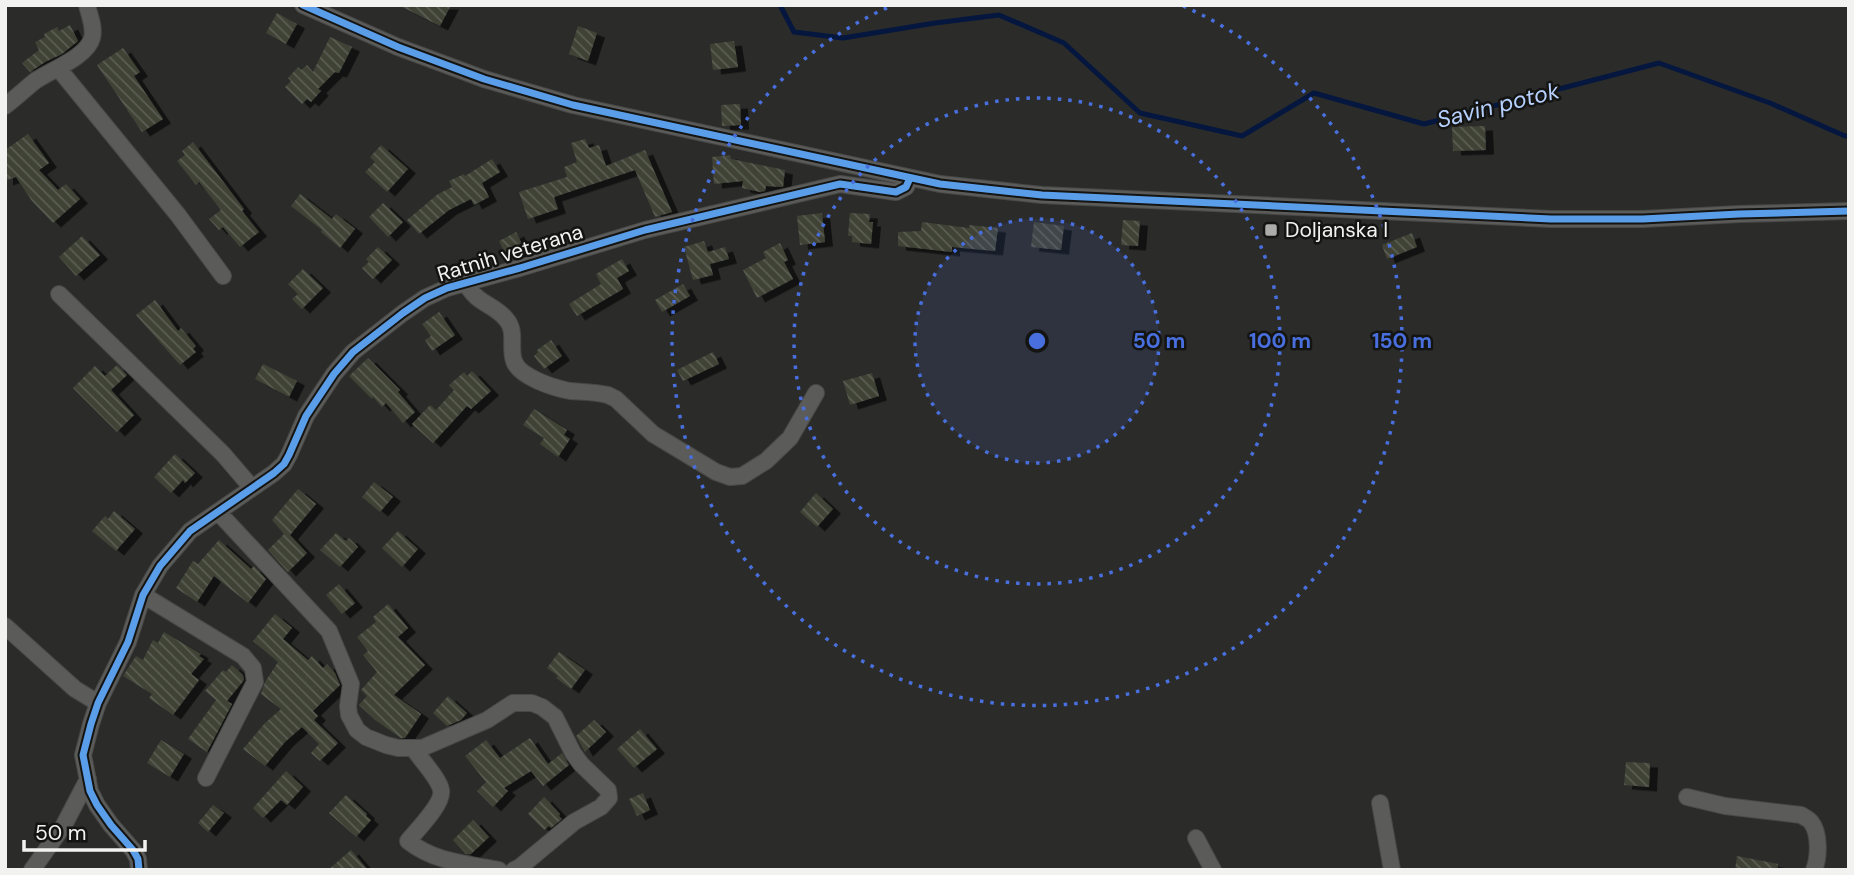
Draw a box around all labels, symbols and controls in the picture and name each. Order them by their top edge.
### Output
water label: Savin potok [1434,75,1562,135]
place label: Doljanska I [1285,216,1388,244]
street label: Ratnih veterana [434,218,586,288]
marker: Doljanska I [1263,222,1279,238]
text: 50 m [1133,327,1185,355]
text: 100 m [1249,327,1311,355]
text: 150 m [1372,327,1432,355]
centre of rings [1025,329,1049,353]
scale bar [24,808,145,852]
text: 50 m [35,819,86,847]

